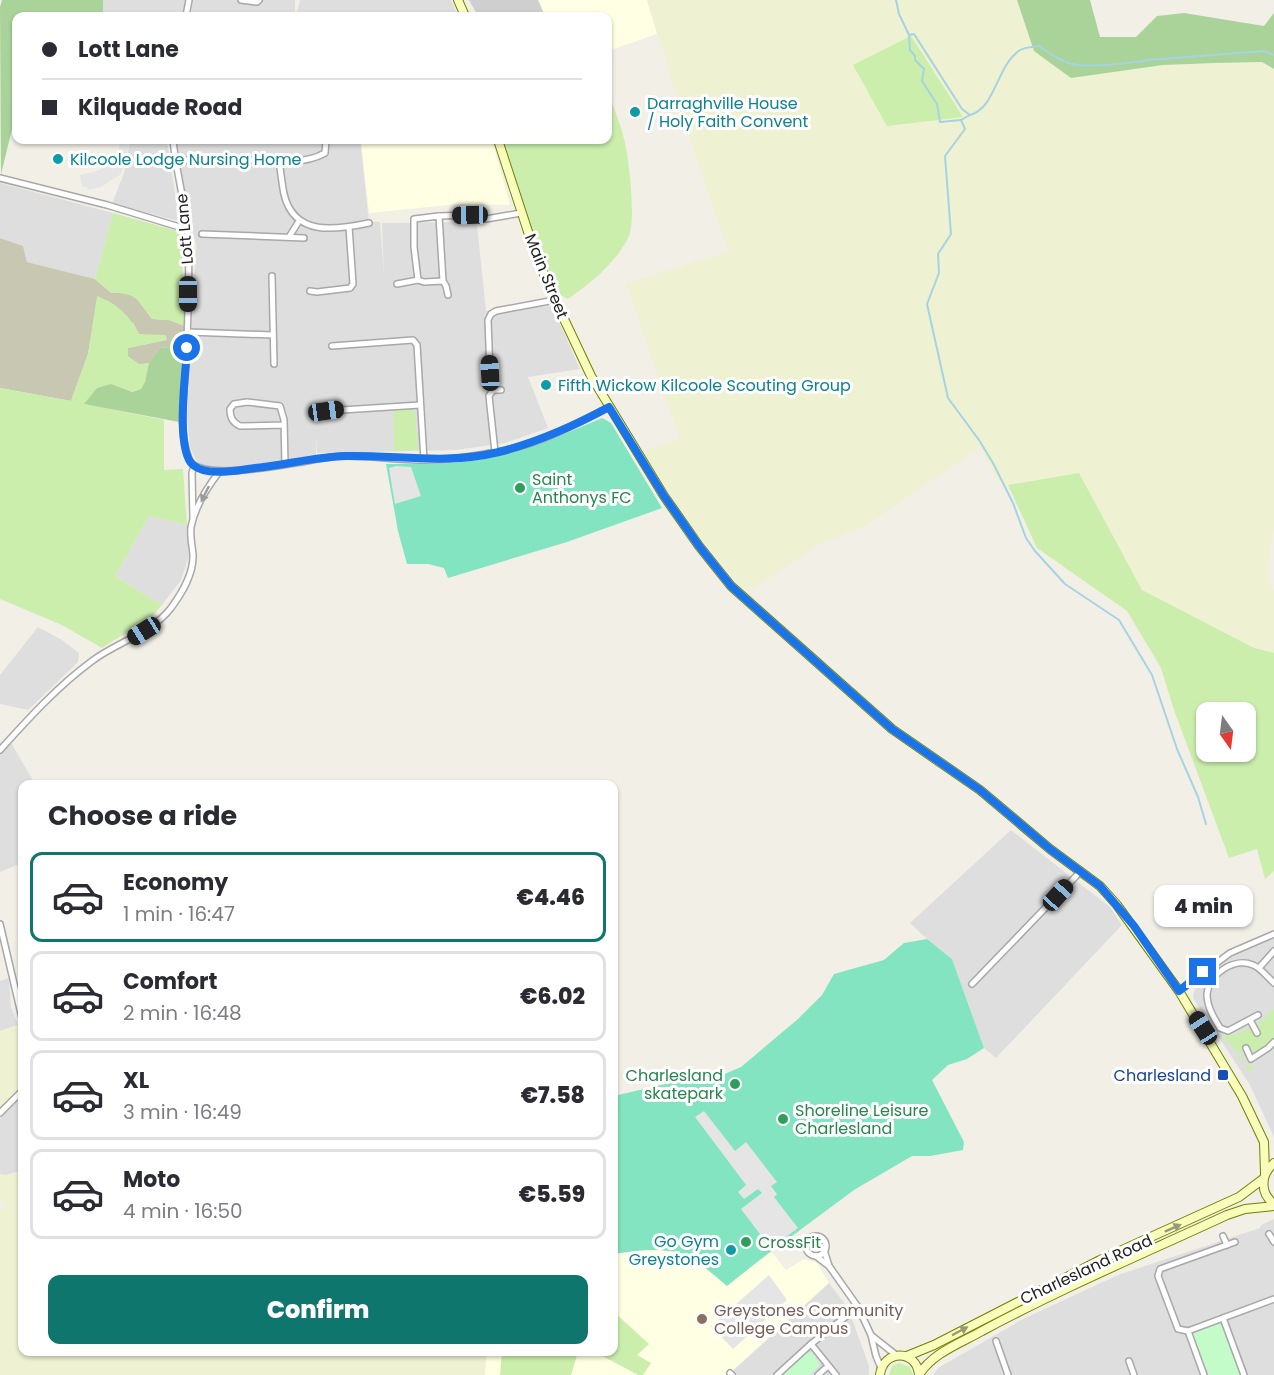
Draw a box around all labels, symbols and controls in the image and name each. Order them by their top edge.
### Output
text: Lott Lane [78,34,179,65]
text: Kilquade Road [78,92,242,123]
place label: Darraghville House / Holy Faith Convent [647,92,809,133]
marker: Darraghville House / Holy Faith Convent [628,105,642,119]
place label: Kilcoole Lodge Nursing Home [70,148,302,171]
marker: Kilcoole Lodge Nursing Home [51,152,65,166]
street label: Lott Lane [170,193,199,265]
car [452,206,488,224]
street label: Main Street [519,230,574,322]
car [179,276,197,312]
route start [173,334,200,361]
car [480,355,500,391]
place label: Fifth Wickow Kilcoole Scouting Group [558,374,851,397]
marker: Fifth Wickow Kilcoole Scouting Group [539,378,553,392]
car [307,400,345,422]
place label: Saint Anthonys FC [532,468,632,509]
marker: Saint Anthonys FC [513,481,527,495]
one-way arrow [200,486,210,503]
car [124,614,164,648]
north arrow [1196,702,1256,762]
map controls [1196,702,1256,762]
text: Choose a ride [48,797,237,834]
text: Economy [123,867,228,898]
icon: car [51,870,105,924]
car [1039,876,1077,914]
text: €4.46 [517,882,585,913]
callout: 4 min [1154,885,1252,927]
text: 4 min [1174,892,1233,920]
text: 1 min · 16:47 [123,900,235,928]
route end [1189,958,1216,985]
text: Comfort [123,966,217,997]
icon: car [51,969,105,1023]
text: €6.02 [520,981,585,1012]
text: 2 min · 16:48 [123,999,242,1027]
car [1186,1008,1220,1048]
place label: Charlesland skatepark [626,1064,724,1105]
place label: Charlesland [1114,1064,1211,1087]
text: XL [123,1065,149,1096]
icon: car [51,1068,105,1122]
marker: Charlesland [1216,1068,1230,1082]
marker: Charlesland skatepark [728,1077,742,1091]
text: €7.58 [521,1080,585,1111]
text: 3 min · 16:49 [123,1098,242,1126]
place label: Shoreline Leisure Charlesland [795,1099,928,1140]
marker: Shoreline Leisure Charlesland [776,1112,790,1126]
text: Moto [123,1164,180,1195]
icon: car [51,1167,105,1221]
text: €5.59 [519,1179,585,1210]
text: 4 min · 16:50 [123,1197,243,1225]
one-way arrow [1164,1223,1181,1232]
street label: Charlesland Road [1016,1229,1156,1310]
place label: Go Gym Greystones [629,1230,719,1271]
place label: CrossFit [758,1231,821,1254]
marker: CrossFit [739,1235,753,1249]
marker: Go Gym Greystones [724,1243,738,1257]
button: Confirm [48,1275,588,1344]
place label: Greystones Community College Campus [714,1299,903,1340]
marker: Greystones Community College Campus [695,1312,709,1326]
one-way arrow [951,1326,968,1336]

